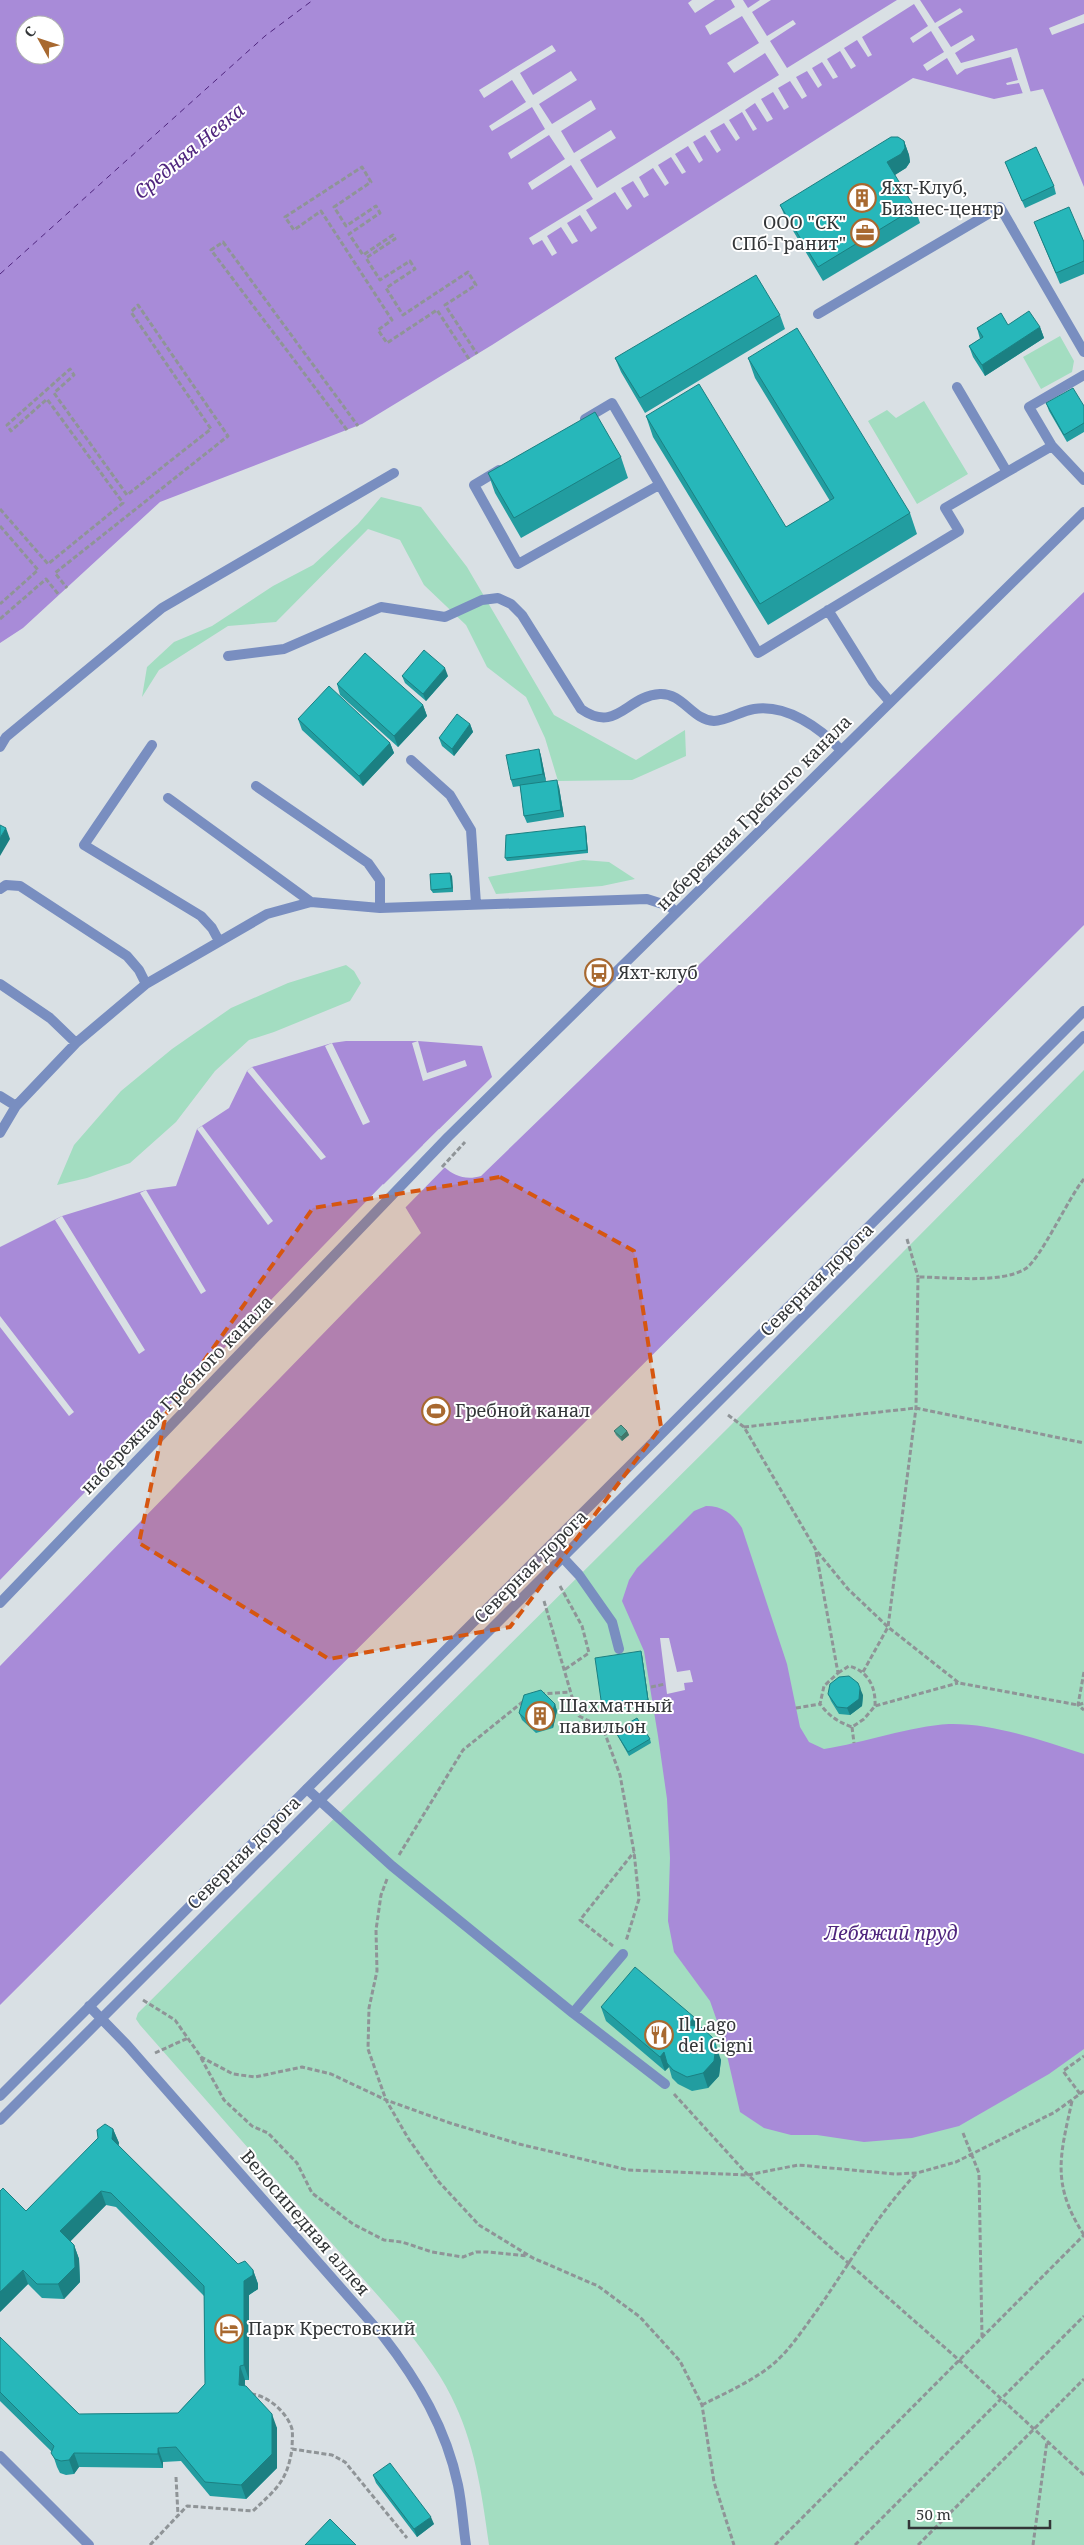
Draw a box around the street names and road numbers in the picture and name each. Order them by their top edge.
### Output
street label: набережная Гребного канала [650,709,856,915]
street label: Северная дорога [754,1217,878,1341]
street label: набережная Гребного канала [75,1290,278,1499]
street label: Северная дорога [468,1504,592,1628]
street label: Северная дорога [181,1790,305,1914]
street label: Велосипедная аллея [236,2144,376,2300]

